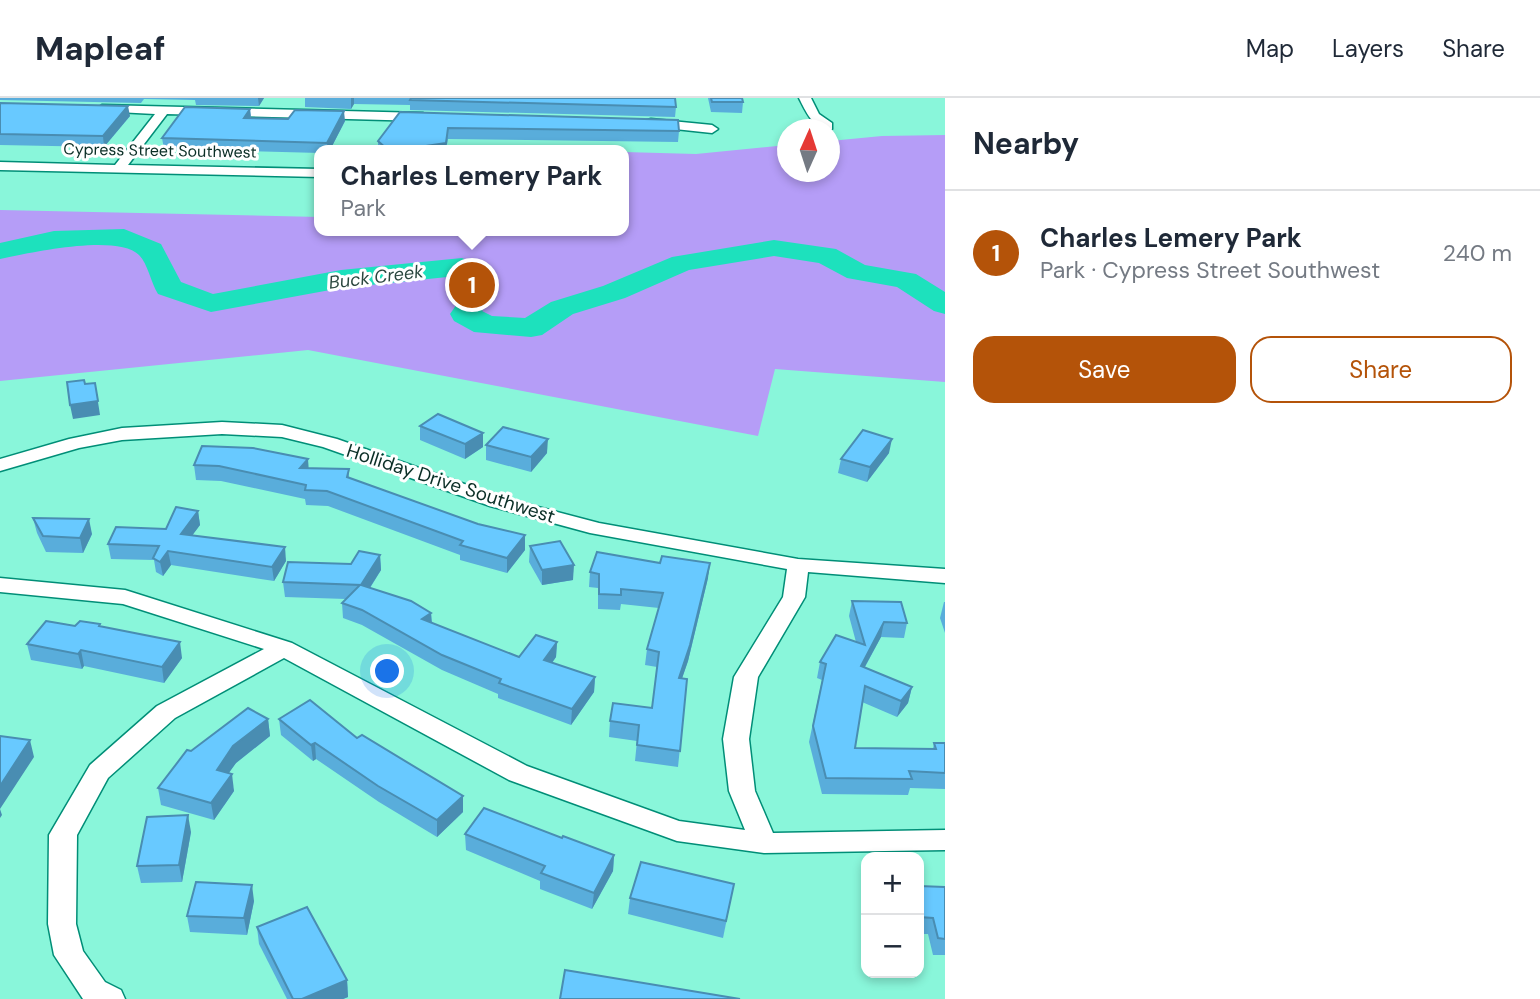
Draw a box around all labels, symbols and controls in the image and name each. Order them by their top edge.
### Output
text: Mapleaf [35,27,165,70]
text: Map [1246,33,1294,64]
text: Layers [1332,33,1404,64]
text: Share [1442,33,1505,64]
north arrow [777,119,840,182]
text: Nearby [973,124,1079,163]
street label: Cypress Street Southwest [63,138,257,163]
popup [314,145,629,236]
text: Charles Lemery Park [341,159,602,193]
text: Park [341,193,386,223]
text: Charles Lemery Park [1040,221,1302,255]
text: 1 [992,238,1000,268]
text: 240 m [1443,238,1512,268]
text: Park · Cypress Street Southwest [1040,255,1380,285]
water label: Buck Creek [327,259,425,295]
pin: 1 [449,259,495,311]
button: Save [973,336,1236,403]
button: Share [1250,336,1512,403]
street label: Holliday Drive Southwest [343,438,558,529]
your location [370,654,404,688]
map controls [861,852,924,978]
button: + [861,852,924,915]
button: − [861,915,924,978]

